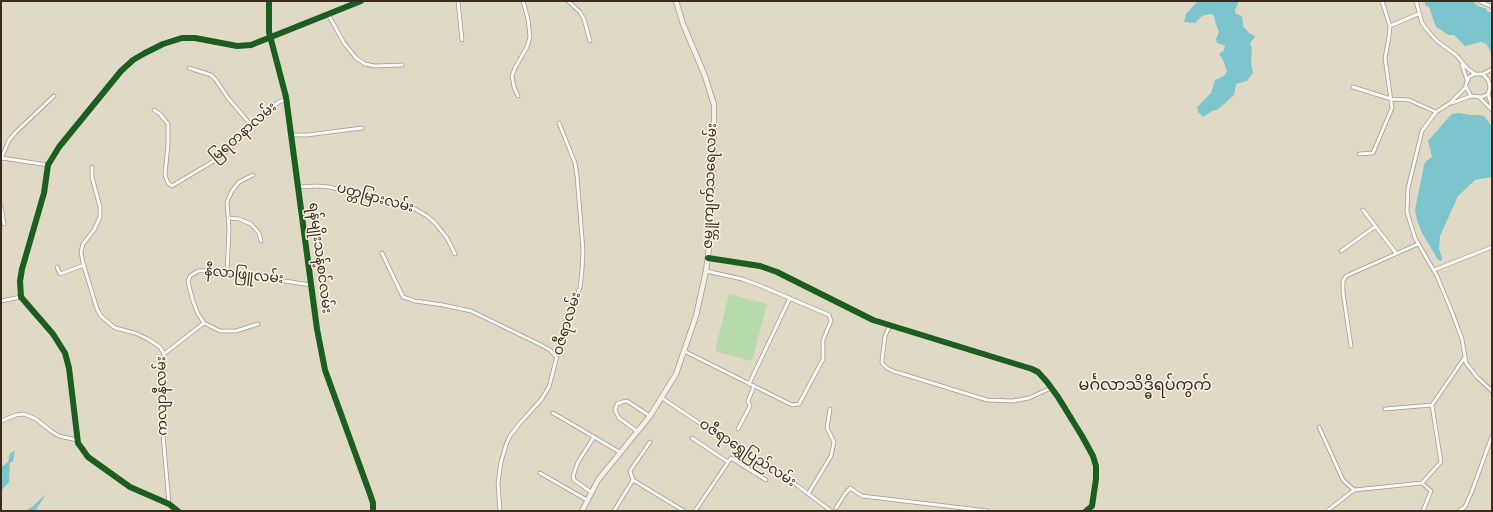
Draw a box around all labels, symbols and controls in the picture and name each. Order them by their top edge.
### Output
street label: မြရတနာလမ်း [207,100,281,166]
street label: ဇမ္ဘူကျက်သရေလမ်း [700,123,722,249]
street label: ပတ္တမြားလမ်း [335,181,415,217]
street label: ရန်မျိုးသန့်စင်လမ်း [304,202,334,314]
street label: နီလာဖြူလမ်း [204,264,284,288]
street label: ဝဇီရာလမ်း [550,290,586,358]
street label: ကလျာနီလမ်း [154,356,172,436]
district label: မင်္ဂလာသိဒ္ဓိရပ်ကွက် [1079,377,1211,397]
street label: ဝဇီရာရွှေပြည်လမ်း [696,417,798,491]

